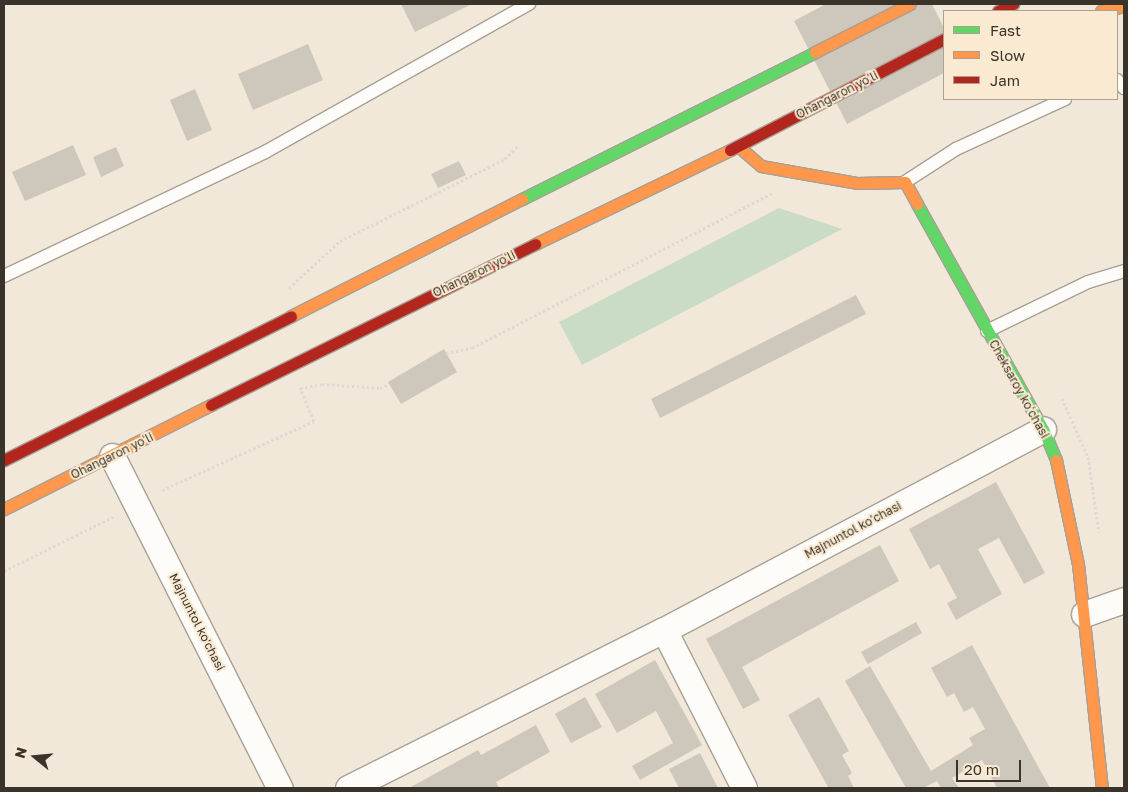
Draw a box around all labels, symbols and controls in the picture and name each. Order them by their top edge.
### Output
legend [943,10,1118,100]
text: Fast [990,21,1021,39]
text: Slow [990,46,1025,64]
street label: Ohangaron yoʻli [794,68,880,122]
text: Jam [990,71,1020,89]
street label: Ohangaron yoʻli [430,248,518,300]
street label: Cheksaroy koʻchasi [986,337,1052,441]
street label: Ohangaron yoʻli [68,430,156,482]
street label: Majnuntol ko'chasi [802,498,904,562]
street label: Majnuntol ko'chasi [166,571,228,673]
north arrow [10,732,60,782]
text: N [10,745,30,760]
scale bar [958,750,1023,782]
text: 20 m [964,760,999,778]

